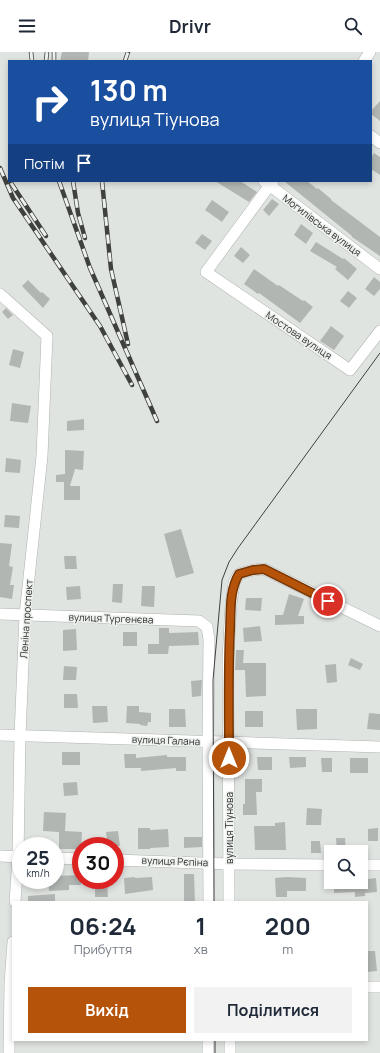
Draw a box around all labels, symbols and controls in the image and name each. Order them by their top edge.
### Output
text: Drivr [169,14,211,38]
icon: menu [16,15,38,37]
icon: search [342,15,364,37]
text: 130 m [90,71,168,109]
icon: right [24,76,76,128]
text: вулиця Тіунова [90,107,219,131]
icon: arrive [73,152,95,174]
text: Потім [24,153,65,174]
street label: Могилівська вулиця [280,191,364,259]
street label: Мостова вулиця [263,308,335,362]
street label: Леніна проспект [16,579,36,659]
pin [311,584,345,618]
icon: arrive [317,590,339,612]
street label: вулиця Тургенєва [68,610,154,626]
street label: вулиця Галана [132,732,200,748]
position arrow [208,737,250,779]
street label: вулиця Тіунова [222,792,236,864]
speed limit sign: 30 [72,837,124,889]
text: 25 [26,844,50,871]
map controls [324,845,368,889]
button: search [324,845,368,889]
street label: вулиця Рєпіна [141,853,209,869]
text: km/h [26,866,50,880]
text: 06:24 [69,909,137,942]
text: 1 [195,909,206,942]
text: 200 [265,909,311,942]
text: Прибуття [74,940,132,958]
text: хв [194,940,208,958]
text: m [282,940,293,958]
button: Вихід [28,987,186,1033]
button: Поділитися [194,987,352,1033]

